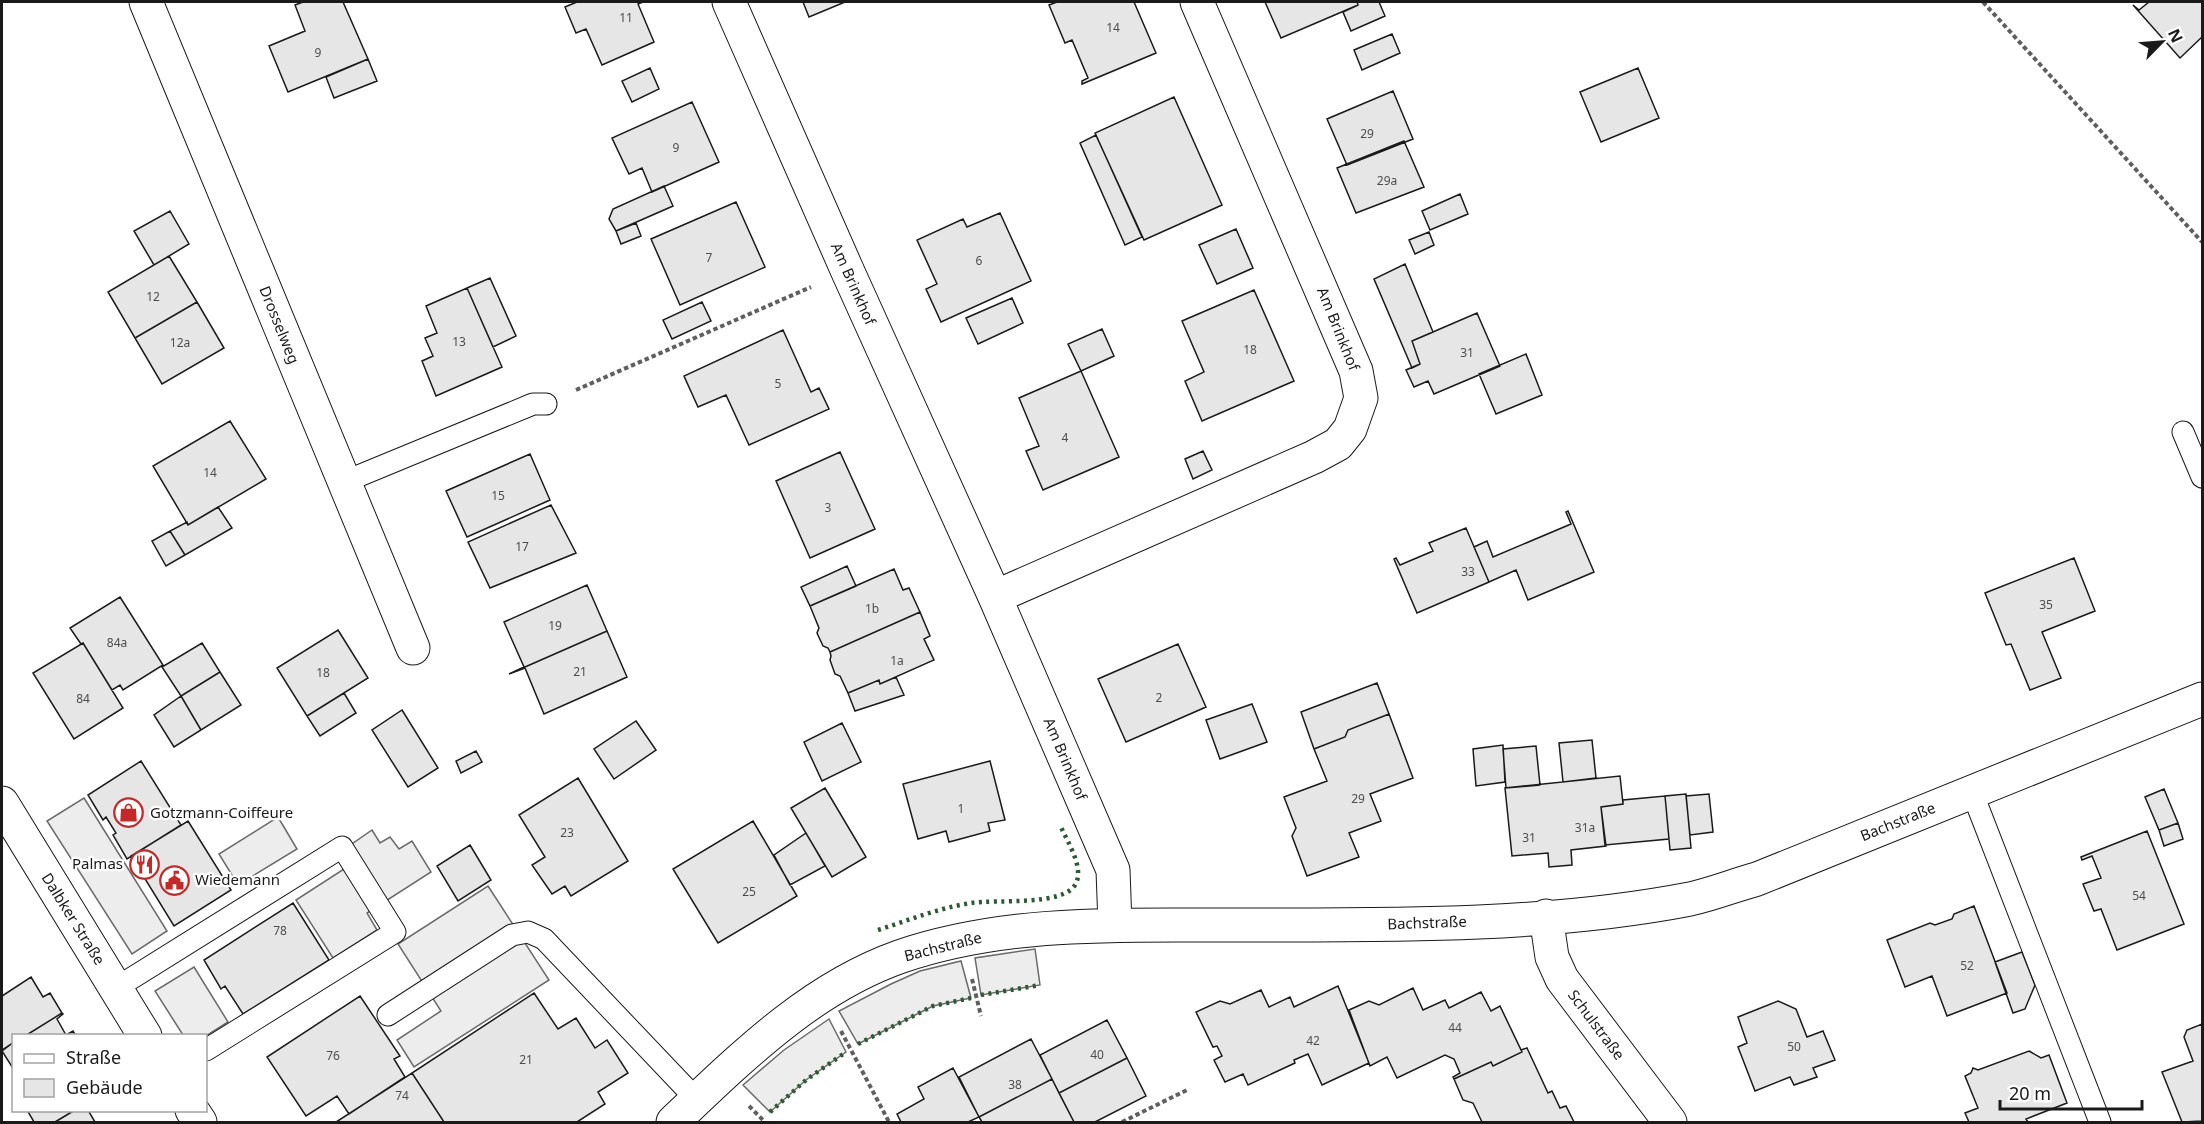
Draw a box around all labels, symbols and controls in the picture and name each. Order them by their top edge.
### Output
house number: 11 [619,9,633,26]
north arrow [2132,12,2192,72]
house number: 14 [1106,19,1120,36]
text: N [2163,25,2188,46]
house number: 9 [315,44,322,61]
house number: 29 [1360,125,1374,142]
house number: 9 [673,139,680,156]
house number: 29a [1377,172,1397,189]
street label: Am Brinkhof [827,239,881,329]
house number: 7 [706,249,713,266]
house number: 6 [976,252,983,269]
street label: Drosselweg [255,283,305,366]
street label: Am Brinkhof [1313,284,1365,374]
house number: 12 [146,288,160,305]
house number: 13 [452,333,466,350]
house number: 12a [170,334,190,351]
house number: 18 [1243,341,1257,358]
house number: 31 [1460,344,1474,361]
house number: 5 [775,375,782,392]
house number: 4 [1062,429,1069,446]
house number: 14 [203,464,217,481]
house number: 15 [491,487,505,504]
house number: 3 [825,499,832,516]
house number: 17 [515,538,529,555]
house number: 33 [1461,563,1475,580]
house number: 35 [2039,596,2053,613]
house number: 1b [865,600,879,617]
house number: 19 [548,617,562,634]
house number: 84a [107,634,127,651]
house number: 1a [890,652,904,669]
house number: 21 [573,663,587,680]
house number: 18 [316,664,330,681]
house number: 2 [1156,689,1163,706]
house number: 84 [76,690,90,707]
street label: Am Brinkhof [1039,714,1093,804]
house number: 29 [1351,790,1365,807]
shop icon: Gotzmann-Coiffeure [113,797,145,829]
street label: Bachstraße [1857,797,1938,845]
house number: 1 [958,800,964,817]
place label: Gotzmann-Coiffeure [150,802,293,822]
house number: 31a [1575,819,1595,836]
house number: 23 [560,824,574,841]
house number: 31 [1522,829,1536,846]
restaurant icon: Palmas [128,848,160,880]
place label: Palmas [72,853,123,873]
public building icon: Wiedemann [158,864,190,896]
street label: Dalbker Straße [38,869,110,968]
place label: Wiedemann [195,869,280,889]
house number: 25 [742,883,756,900]
house number: 54 [2132,887,2146,904]
street label: Bachstraße [1387,911,1467,933]
house number: 78 [273,922,287,939]
street label: Bachstraße [902,927,984,965]
house number: 52 [1960,957,1974,974]
street label: Schulstraße [1564,985,1630,1063]
house number: 44 [1448,1019,1462,1036]
house number: 42 [1306,1032,1320,1049]
legend [12,1034,207,1112]
house number: 50 [1787,1038,1801,1055]
text: Straße [66,1045,121,1069]
house number: 40 [1090,1046,1104,1063]
house number: 76 [326,1047,340,1064]
house number: 21 [519,1051,533,1068]
scale bar [2000,1073,2142,1111]
text: Gebäude [66,1075,143,1099]
house number: 38 [1008,1076,1022,1093]
text: 20 m [2009,1081,2051,1105]
house number: 74 [395,1087,409,1104]

